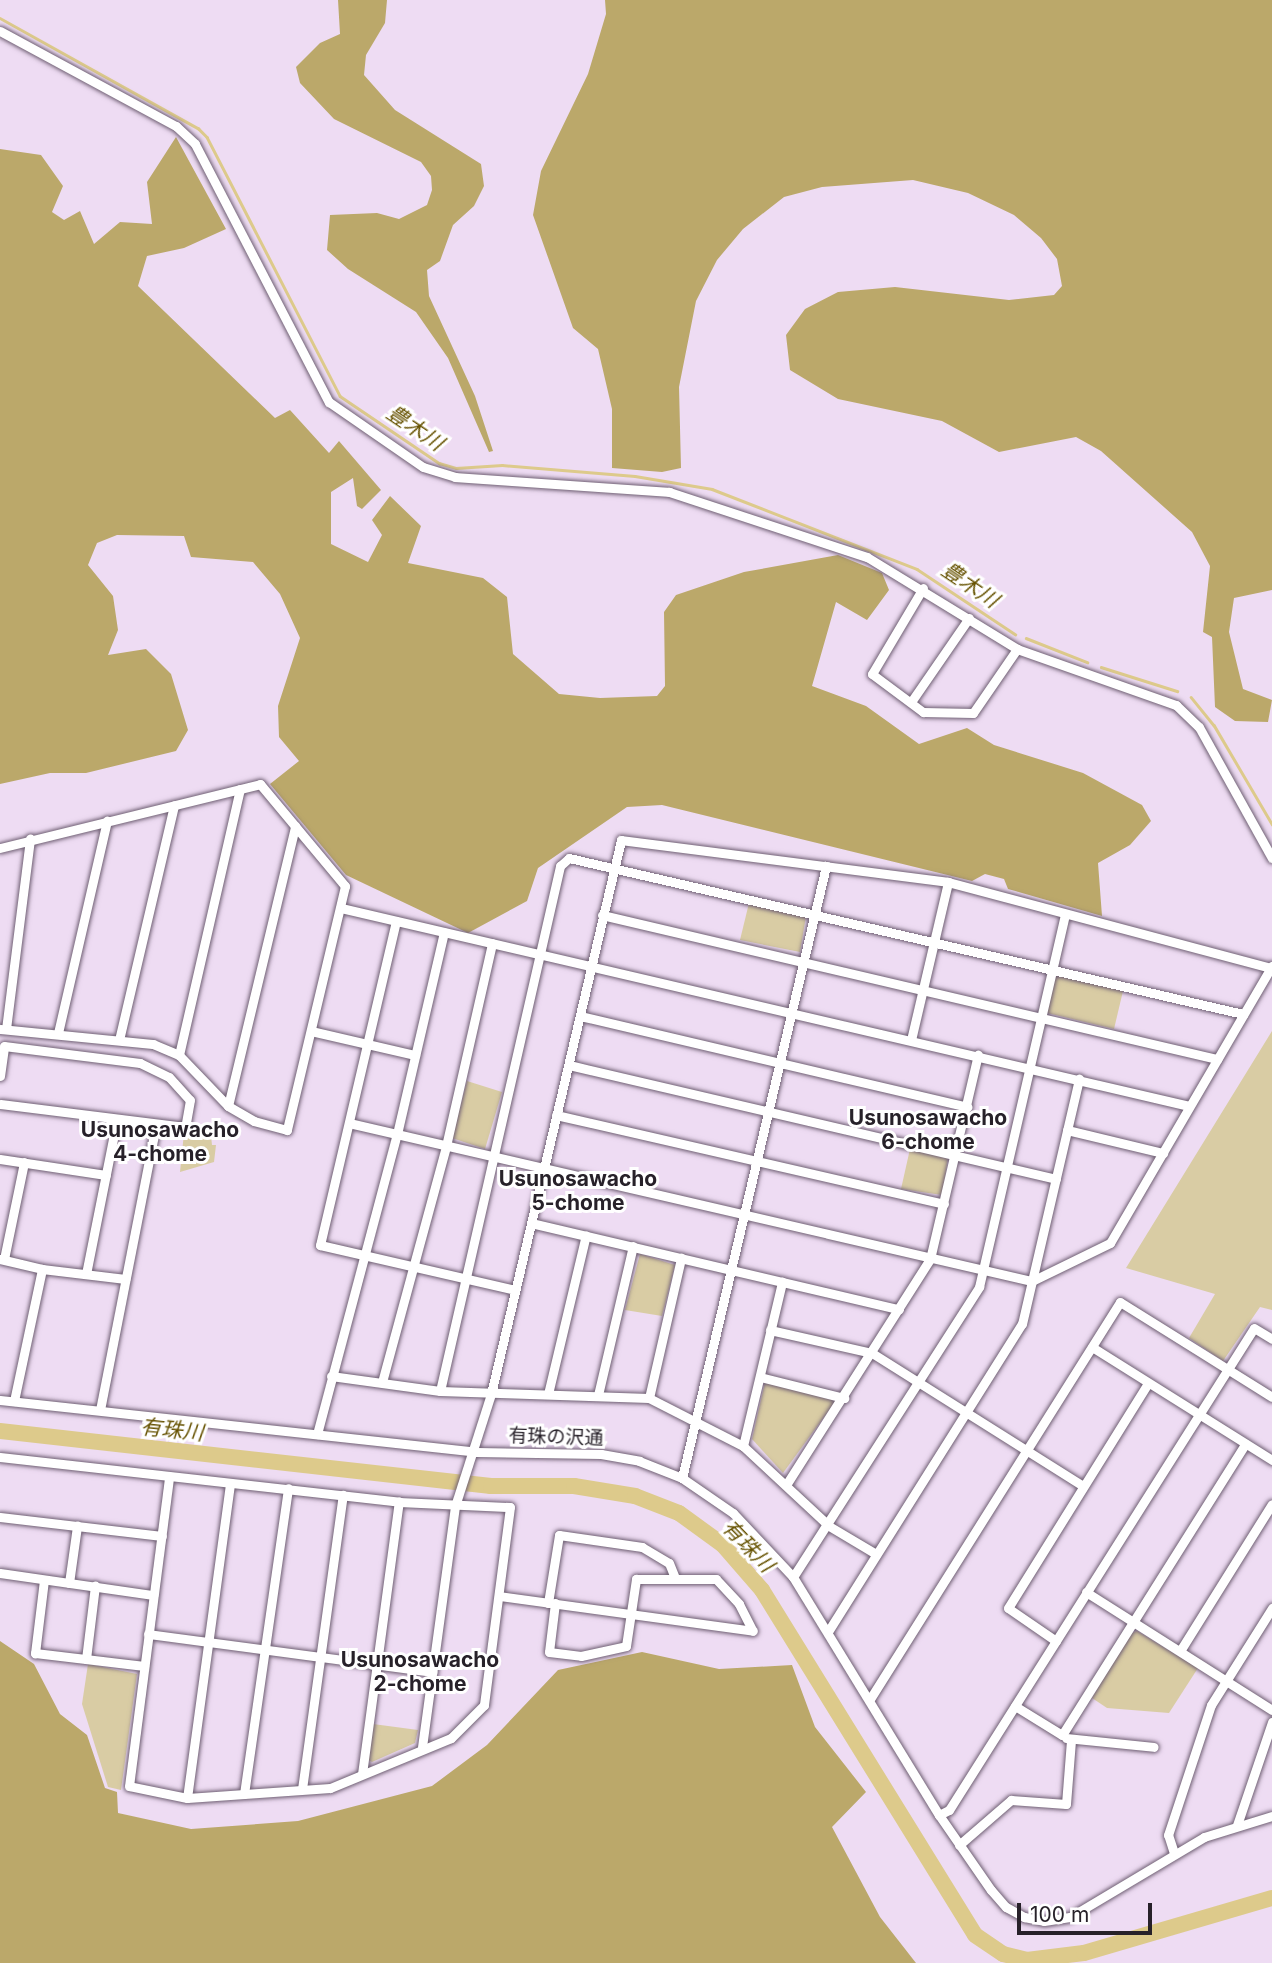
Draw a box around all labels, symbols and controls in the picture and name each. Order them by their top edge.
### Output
water label: 豊木川 [382,400,448,456]
water label: 豊木川 [937,557,1003,613]
district label: Usunosawacho 6-chome [849,1105,1007,1155]
district label: Usunosawacho 4-chome [81,1117,239,1167]
district label: Usunosawacho 5-chome [499,1166,657,1216]
water label: 有珠川 [139,1414,205,1446]
street label: 有珠の沢通 [508,1424,604,1450]
water label: 有珠川 [717,1515,779,1577]
district label: Usunosawacho 2-chome [341,1647,499,1697]
scale bar [1020,1890,1155,1934]
text: 100 m [1030,1902,1089,1927]

